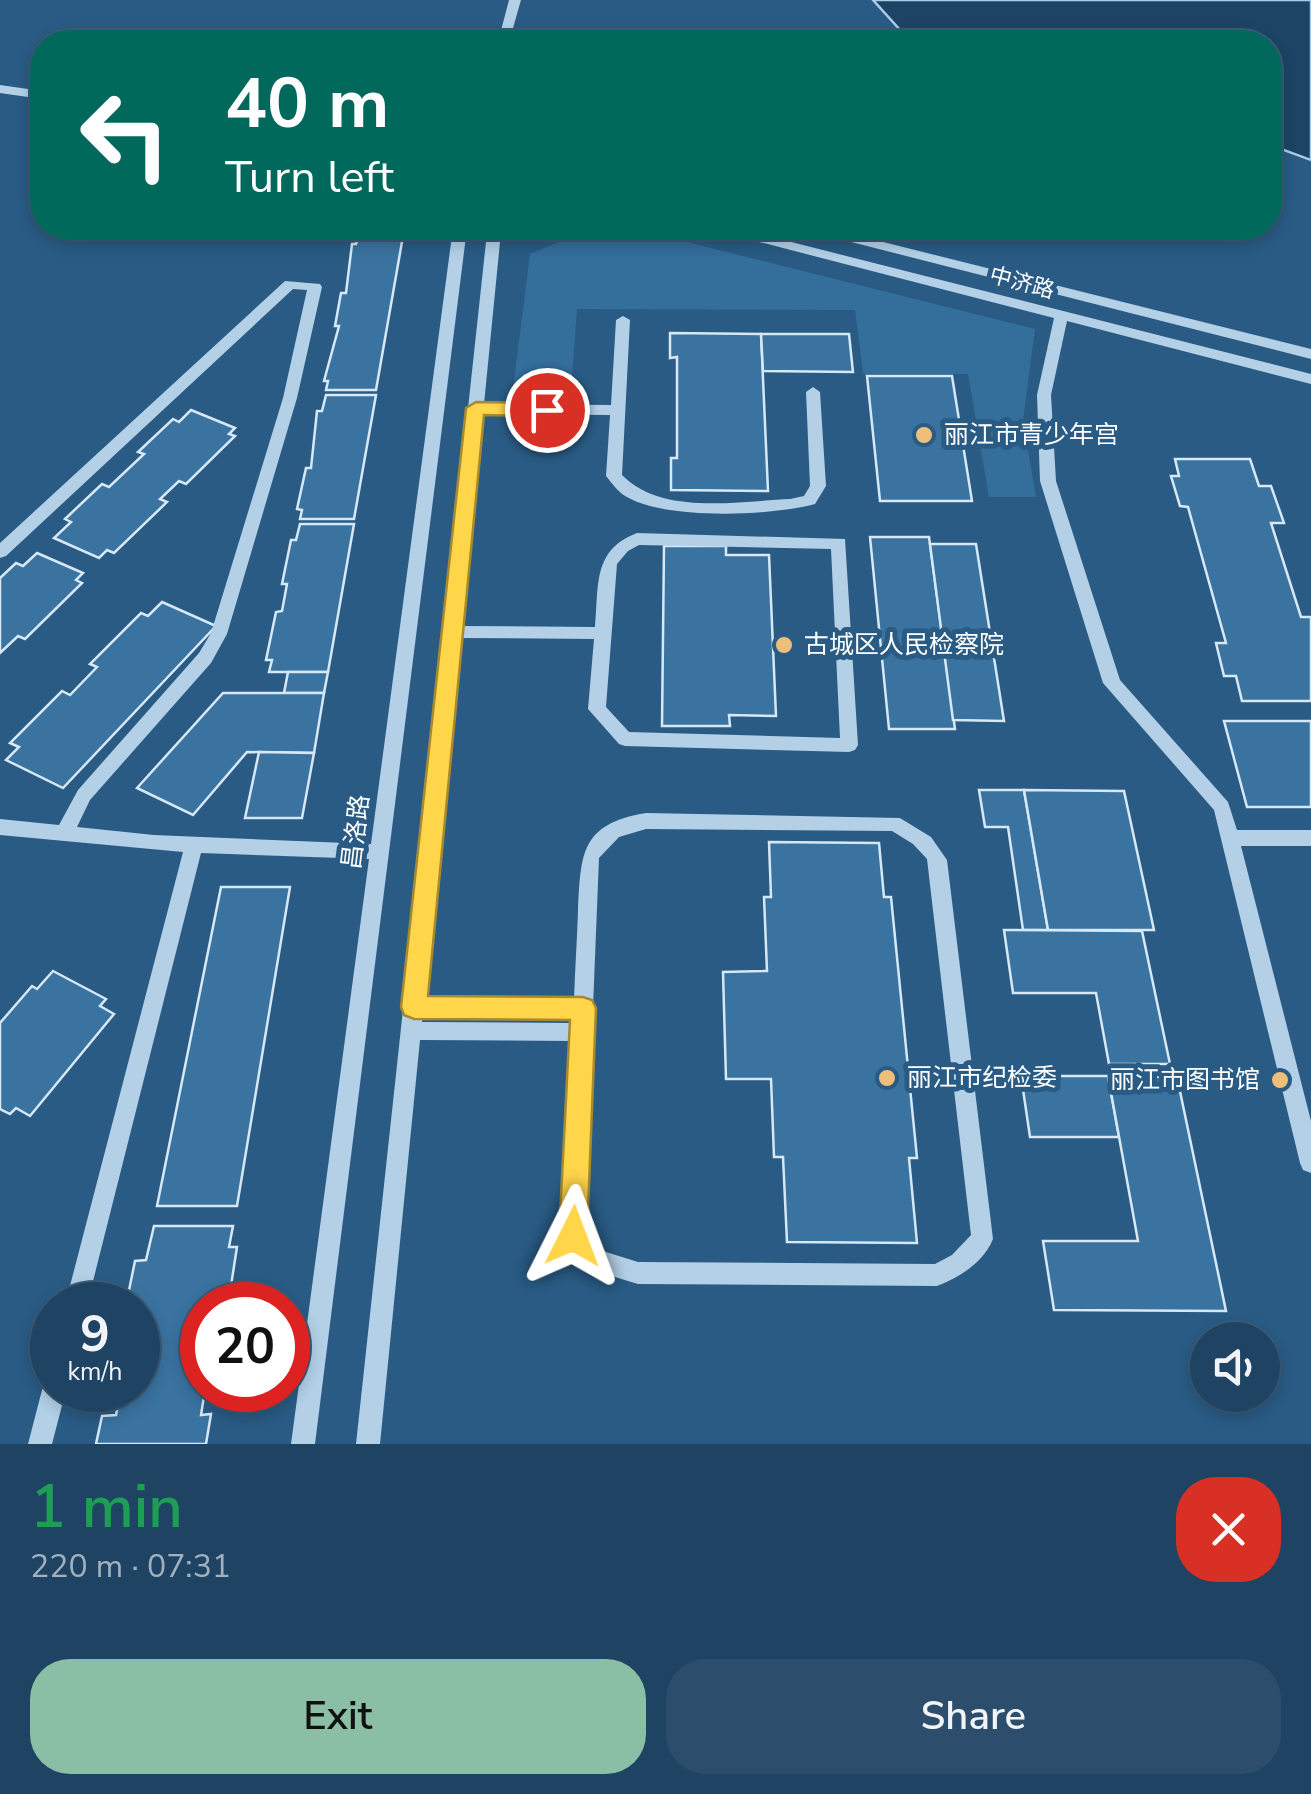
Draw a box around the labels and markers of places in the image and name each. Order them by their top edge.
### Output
pin [505,368,590,453]
place label: 丽江市青少年宫 [944,418,1119,452]
marker: 丽江市青少年宫 [913,424,935,446]
place label: 古城区人民检察院 [804,628,1004,662]
marker: 古城区人民检察院 [773,634,795,656]
place label: 丽江市纪检委 [907,1061,1057,1095]
place label: 丽江市图书馆 [1110,1063,1260,1097]
marker: 丽江市纪检委 [876,1067,898,1089]
marker: 丽江市图书馆 [1269,1069,1291,1091]

